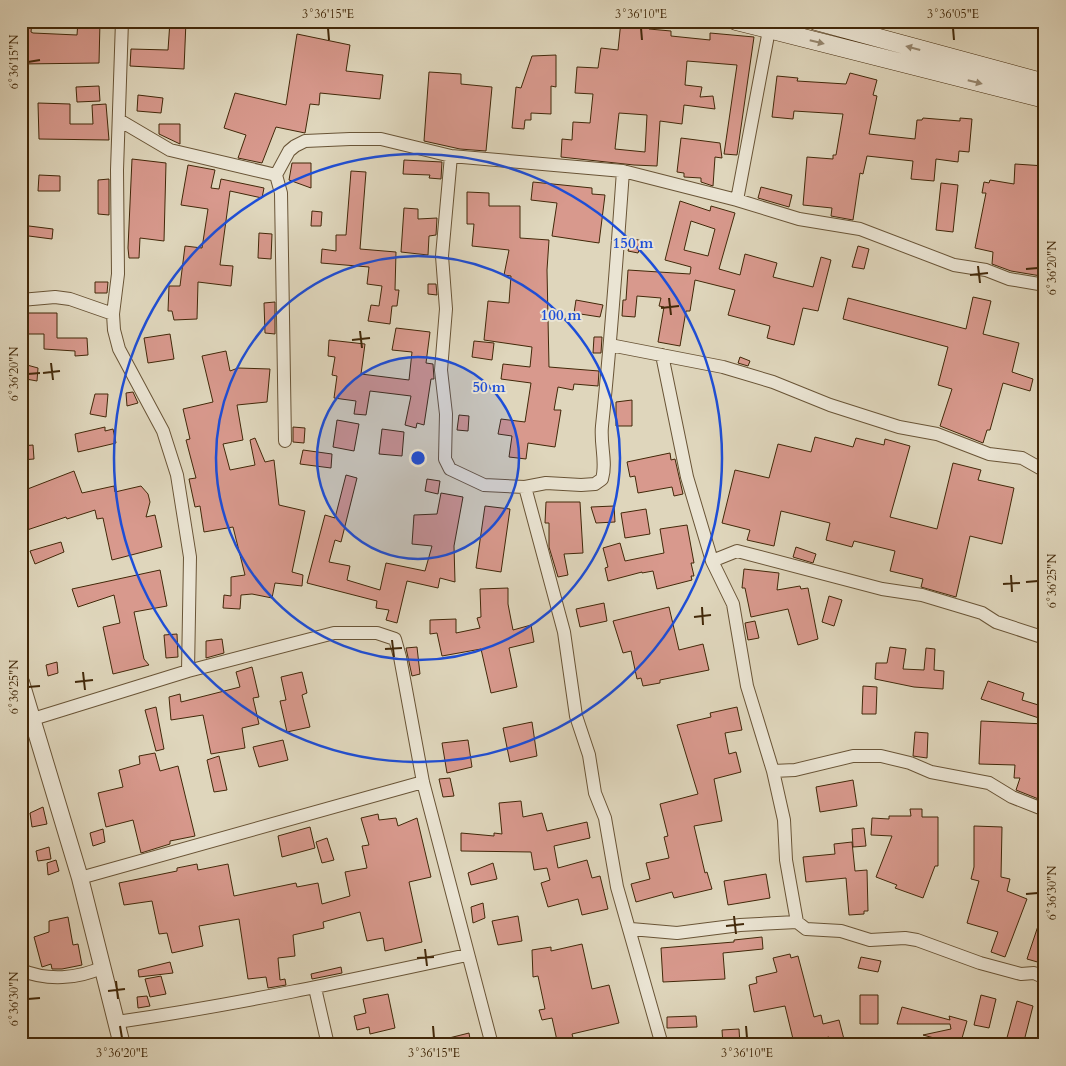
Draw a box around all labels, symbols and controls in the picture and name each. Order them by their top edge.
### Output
text: 3°36'15"E [302,6,354,22]
text: 3°36'10"E [615,6,667,22]
text: 3°36'05"E [927,6,979,22]
text: 6°36'15"N [6,34,22,89]
one-way arrow [810,38,825,46]
one-way arrow [905,44,921,52]
one-way arrow [967,78,982,86]
text: 150 m [613,233,654,253]
text: 6°36'20"N [1044,240,1060,295]
text: 100 m [541,305,582,325]
text: 6°36'20"N [6,346,22,401]
text: 50 m [472,377,506,397]
centre of rings [409,449,427,467]
text: 6°36'25"N [1044,553,1060,608]
text: 6°36'25"N [6,659,22,714]
text: 6°36'30"N [1044,865,1060,920]
text: 6°36'30"N [6,971,22,1026]
text: 3°36'20"E [96,1045,148,1061]
text: 3°36'15"E [408,1045,460,1061]
text: 3°36'10"E [721,1045,773,1061]

